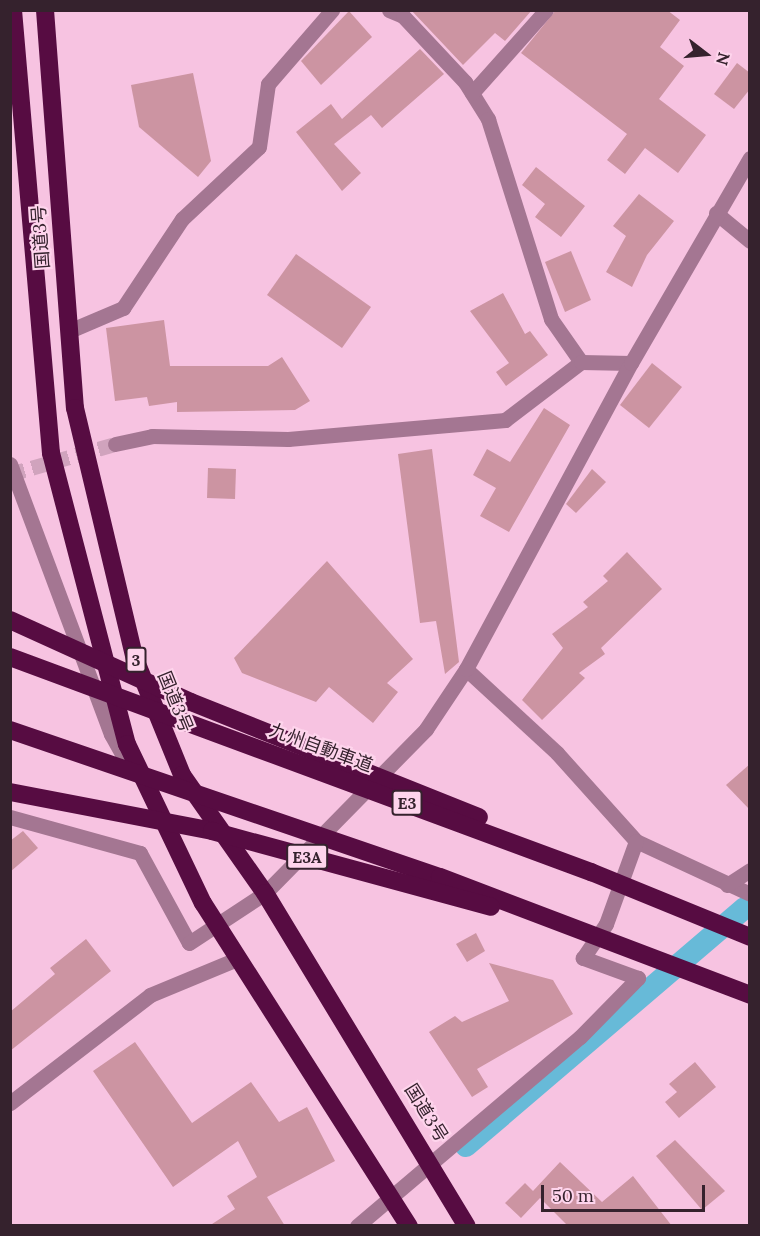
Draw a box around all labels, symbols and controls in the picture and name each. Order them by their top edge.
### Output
north arrow [676,24,736,84]
text: N [712,50,735,68]
street label: 国道3号 [28,204,54,270]
road number: 3 [126,647,146,673]
street label: 国道3号 [153,668,197,736]
street label: 九州自動車道 [267,719,375,777]
road number: E3 [390,790,424,816]
road number: E3A [286,844,328,870]
street label: 国道3号 [400,1080,452,1146]
scale bar [544,1173,708,1211]
text: 50 m [552,1184,594,1207]

